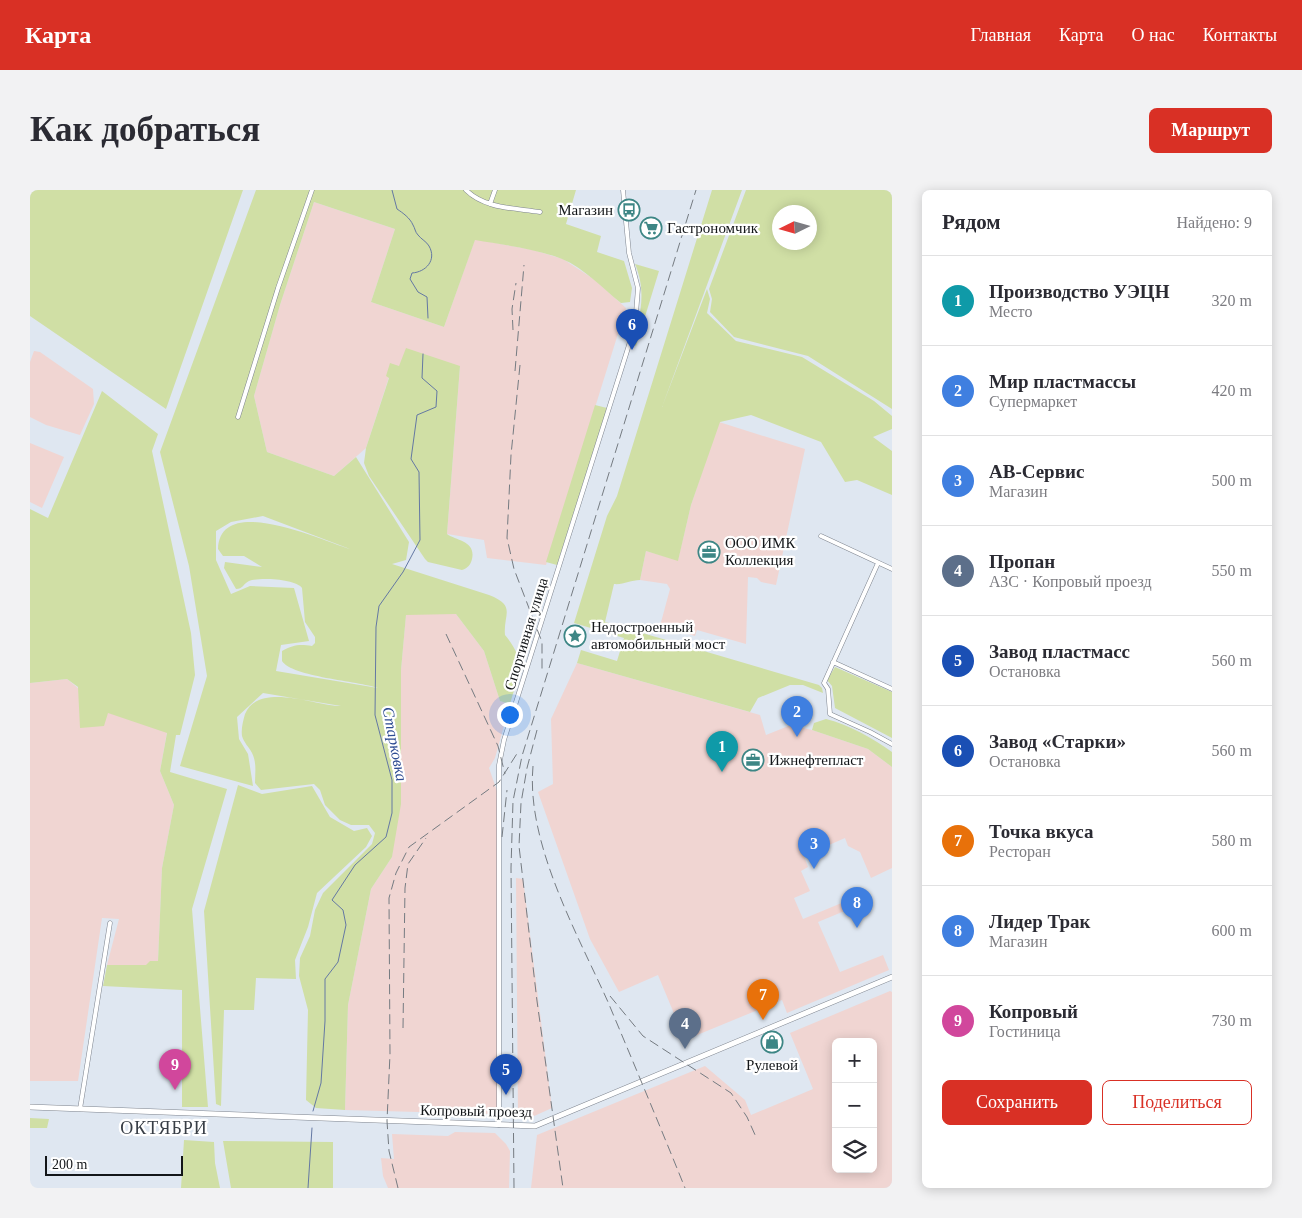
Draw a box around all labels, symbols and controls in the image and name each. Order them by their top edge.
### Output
text: Карта [25,22,91,48]
text: Главная [971,25,1031,45]
text: Карта [1059,25,1104,45]
text: О нас [1132,25,1175,45]
text: Контакты [1203,25,1277,45]
button: Маршрут [1149,108,1272,153]
text: Как добраться [30,110,260,149]
bus stop icon: Магазин [617,198,641,222]
place label: Магазин [558,202,613,218]
north arrow [772,205,817,250]
text: Рядом [942,210,1001,234]
text: Найдено: 9 [1177,214,1252,231]
supermarket icon: Гастрономчик [639,216,663,240]
place label: Гастрономчик [667,220,759,236]
text: Производство УЭЦН [989,281,1169,302]
text: 1 [954,292,962,309]
text: 320 m [1212,292,1252,309]
text: Место [989,303,1032,320]
pin: 6 [616,309,648,350]
text: Мир пластмассы [989,371,1136,392]
text: 2 [954,382,962,399]
text: 420 m [1212,382,1252,399]
text: Супермаркет [989,393,1077,410]
text: АВ-Сервис [989,461,1084,482]
text: 3 [954,472,962,489]
text: 500 m [1212,472,1252,489]
text: Магазин [989,483,1047,500]
place label: ООО ИМК Коллекция [725,535,796,568]
office icon: ООО ИМК Коллекция [697,540,721,564]
text: Пропан [989,551,1055,572]
text: 4 [954,562,962,579]
text: 550 m [1212,562,1252,579]
text: АЗС · Копровый проезд [989,573,1152,590]
street label: Спортивная улица [501,575,551,692]
place label: Недостроенный автомобильный мост [591,619,726,652]
place icon: Недостроенный автомобильный мост [563,624,587,648]
text: Завод пластмасс [989,641,1130,662]
text: 5 [954,652,962,669]
text: 560 m [1212,652,1252,669]
text: Остановка [989,663,1061,680]
pin: 2 [781,696,813,737]
your location [497,702,523,728]
water label: Старковка [378,705,411,783]
pin: 1 [706,731,738,772]
text: Завод «Старки» [989,731,1126,752]
text: 6 [954,742,962,759]
text: 560 m [1212,742,1252,759]
office icon: Ижнефтепласт [741,748,765,772]
place label: Ижнефтепласт [769,752,864,768]
text: Остановка [989,753,1061,770]
text: Точка вкуса [989,821,1093,842]
pin: 3 [798,828,830,869]
text: 7 [954,832,962,849]
text: 580 m [1212,832,1252,849]
text: Ресторан [989,843,1051,860]
pin: 8 [841,887,873,928]
text: Лидер Трак [989,911,1090,932]
text: 8 [954,922,962,939]
text: 600 m [1212,922,1252,939]
text: Магазин [989,933,1047,950]
pin: 7 [747,979,779,1020]
text: Копровый [989,1001,1078,1022]
pin: 4 [669,1008,701,1049]
text: 9 [954,1012,962,1029]
text: 730 m [1212,1012,1252,1029]
text: Гостиница [989,1023,1061,1040]
shop icon: Рулевой [760,1030,784,1054]
map controls [832,1038,877,1173]
button: + [832,1038,877,1083]
pin: 9 [159,1049,191,1090]
pin: 5 [490,1054,522,1095]
place label: Рулевой [746,1057,798,1073]
button: Сохранить [942,1080,1092,1125]
button: Поделиться [1102,1080,1252,1125]
button: − [832,1083,877,1128]
street label: Копровый проезд [420,1102,533,1120]
district label: ОКТЯБРИ [120,1118,208,1138]
button: layers [832,1128,877,1173]
scale bar [45,1153,182,1176]
text: 200 m [52,1157,87,1172]

